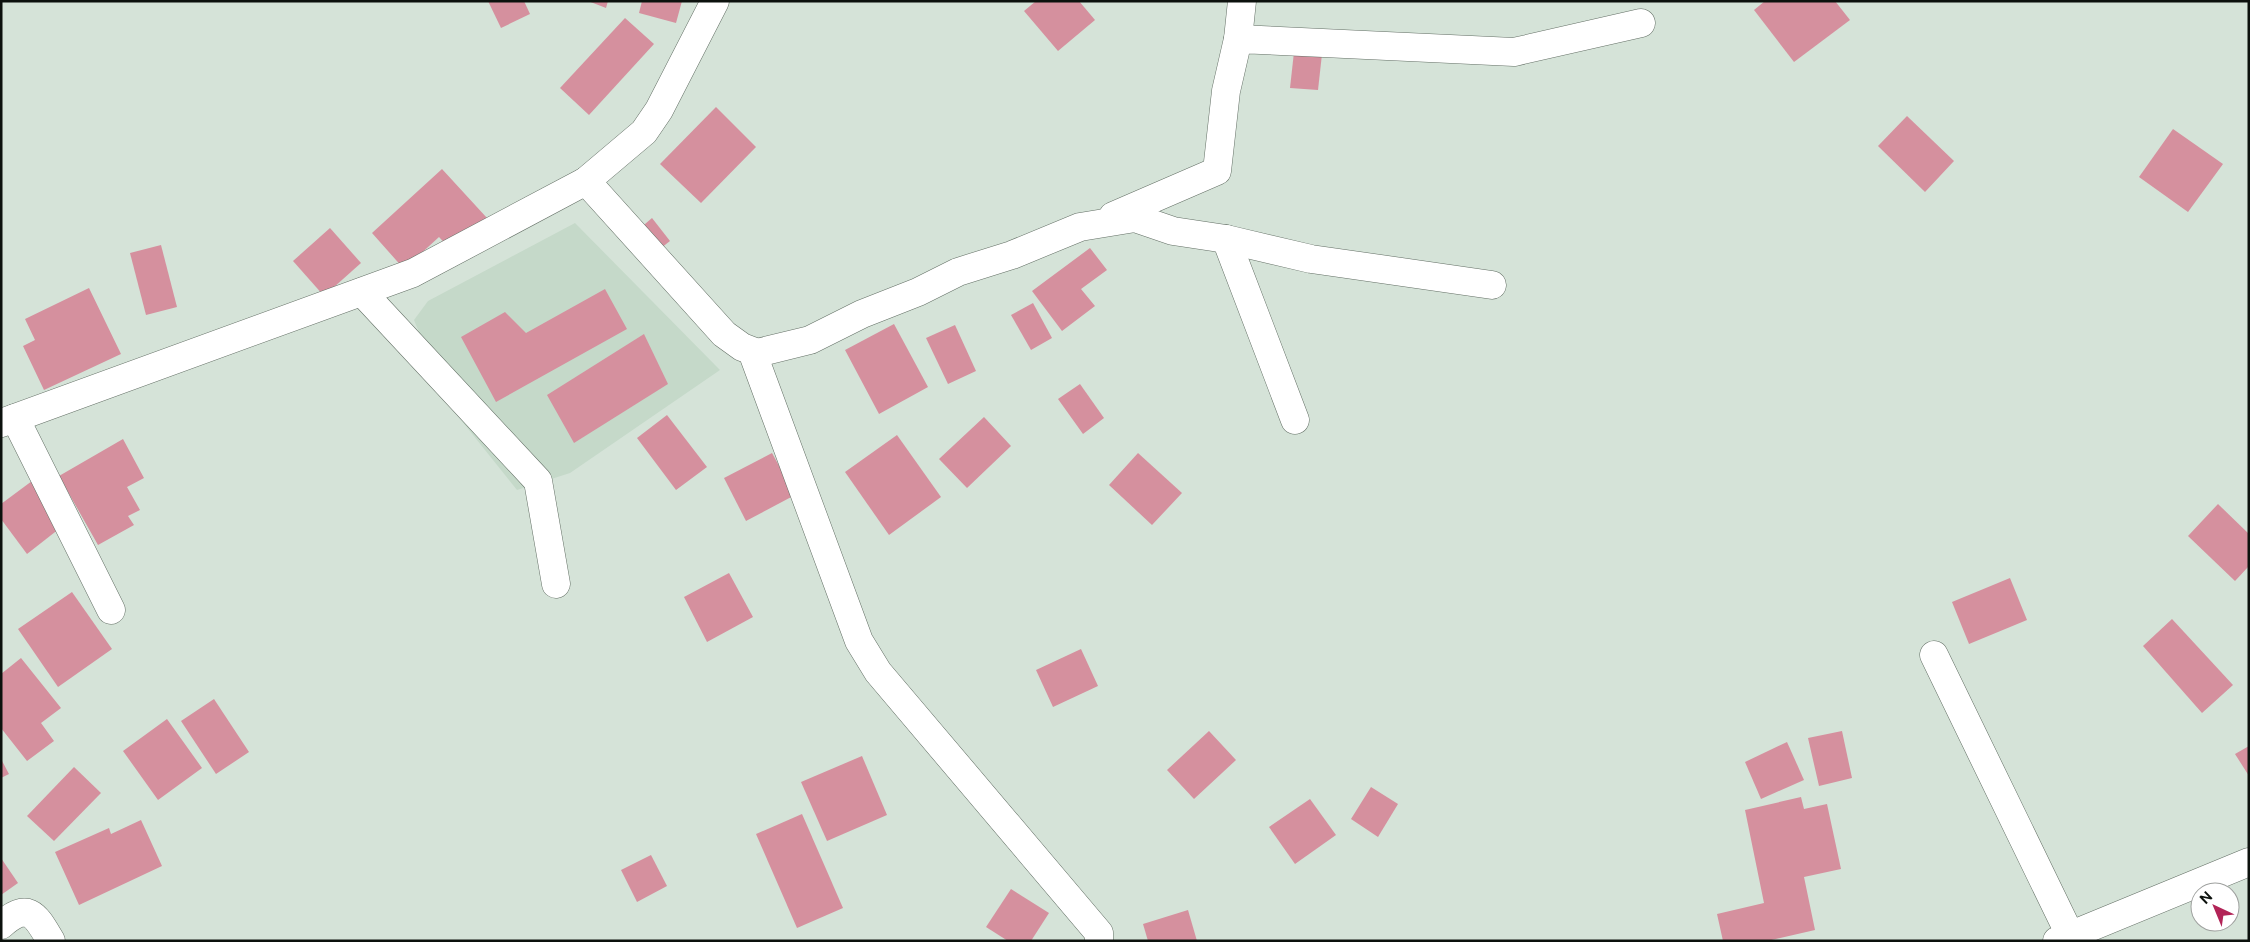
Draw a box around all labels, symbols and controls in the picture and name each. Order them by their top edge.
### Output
north arrow [2190,882,2240,932]
text: N [2196,888,2215,907]

